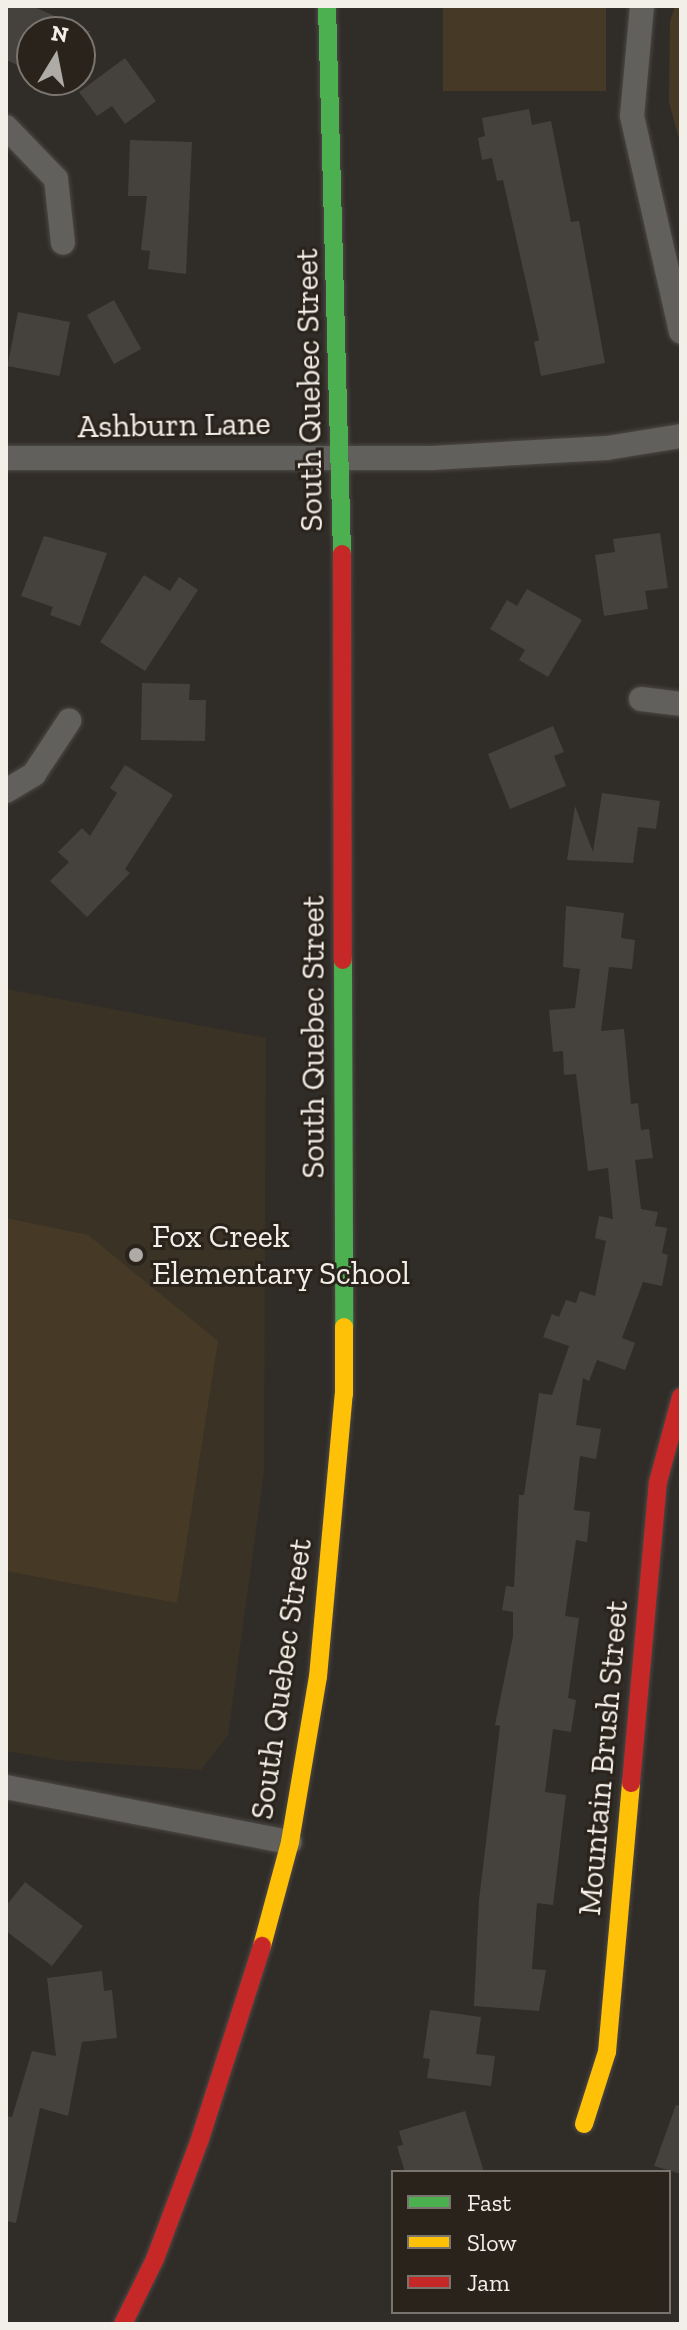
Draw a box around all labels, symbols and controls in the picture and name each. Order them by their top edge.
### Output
north arrow [16,16,96,96]
text: N [49,19,70,49]
street label: South Quebec Street [287,248,331,532]
street label: Ashburn Lane [77,404,271,446]
street label: South Quebec Street [294,895,332,1179]
place label: Fox Creek Elementary School [152,1218,411,1293]
marker: Fox Creek Elementary School [127,1246,145,1264]
street label: South Quebec Street [242,1536,320,1822]
street label: Mountain Brush Street [570,1599,636,1917]
legend [391,2170,671,2314]
text: Fast [467,2188,511,2217]
text: Slow [467,2228,517,2257]
text: Jam [467,2268,510,2297]

